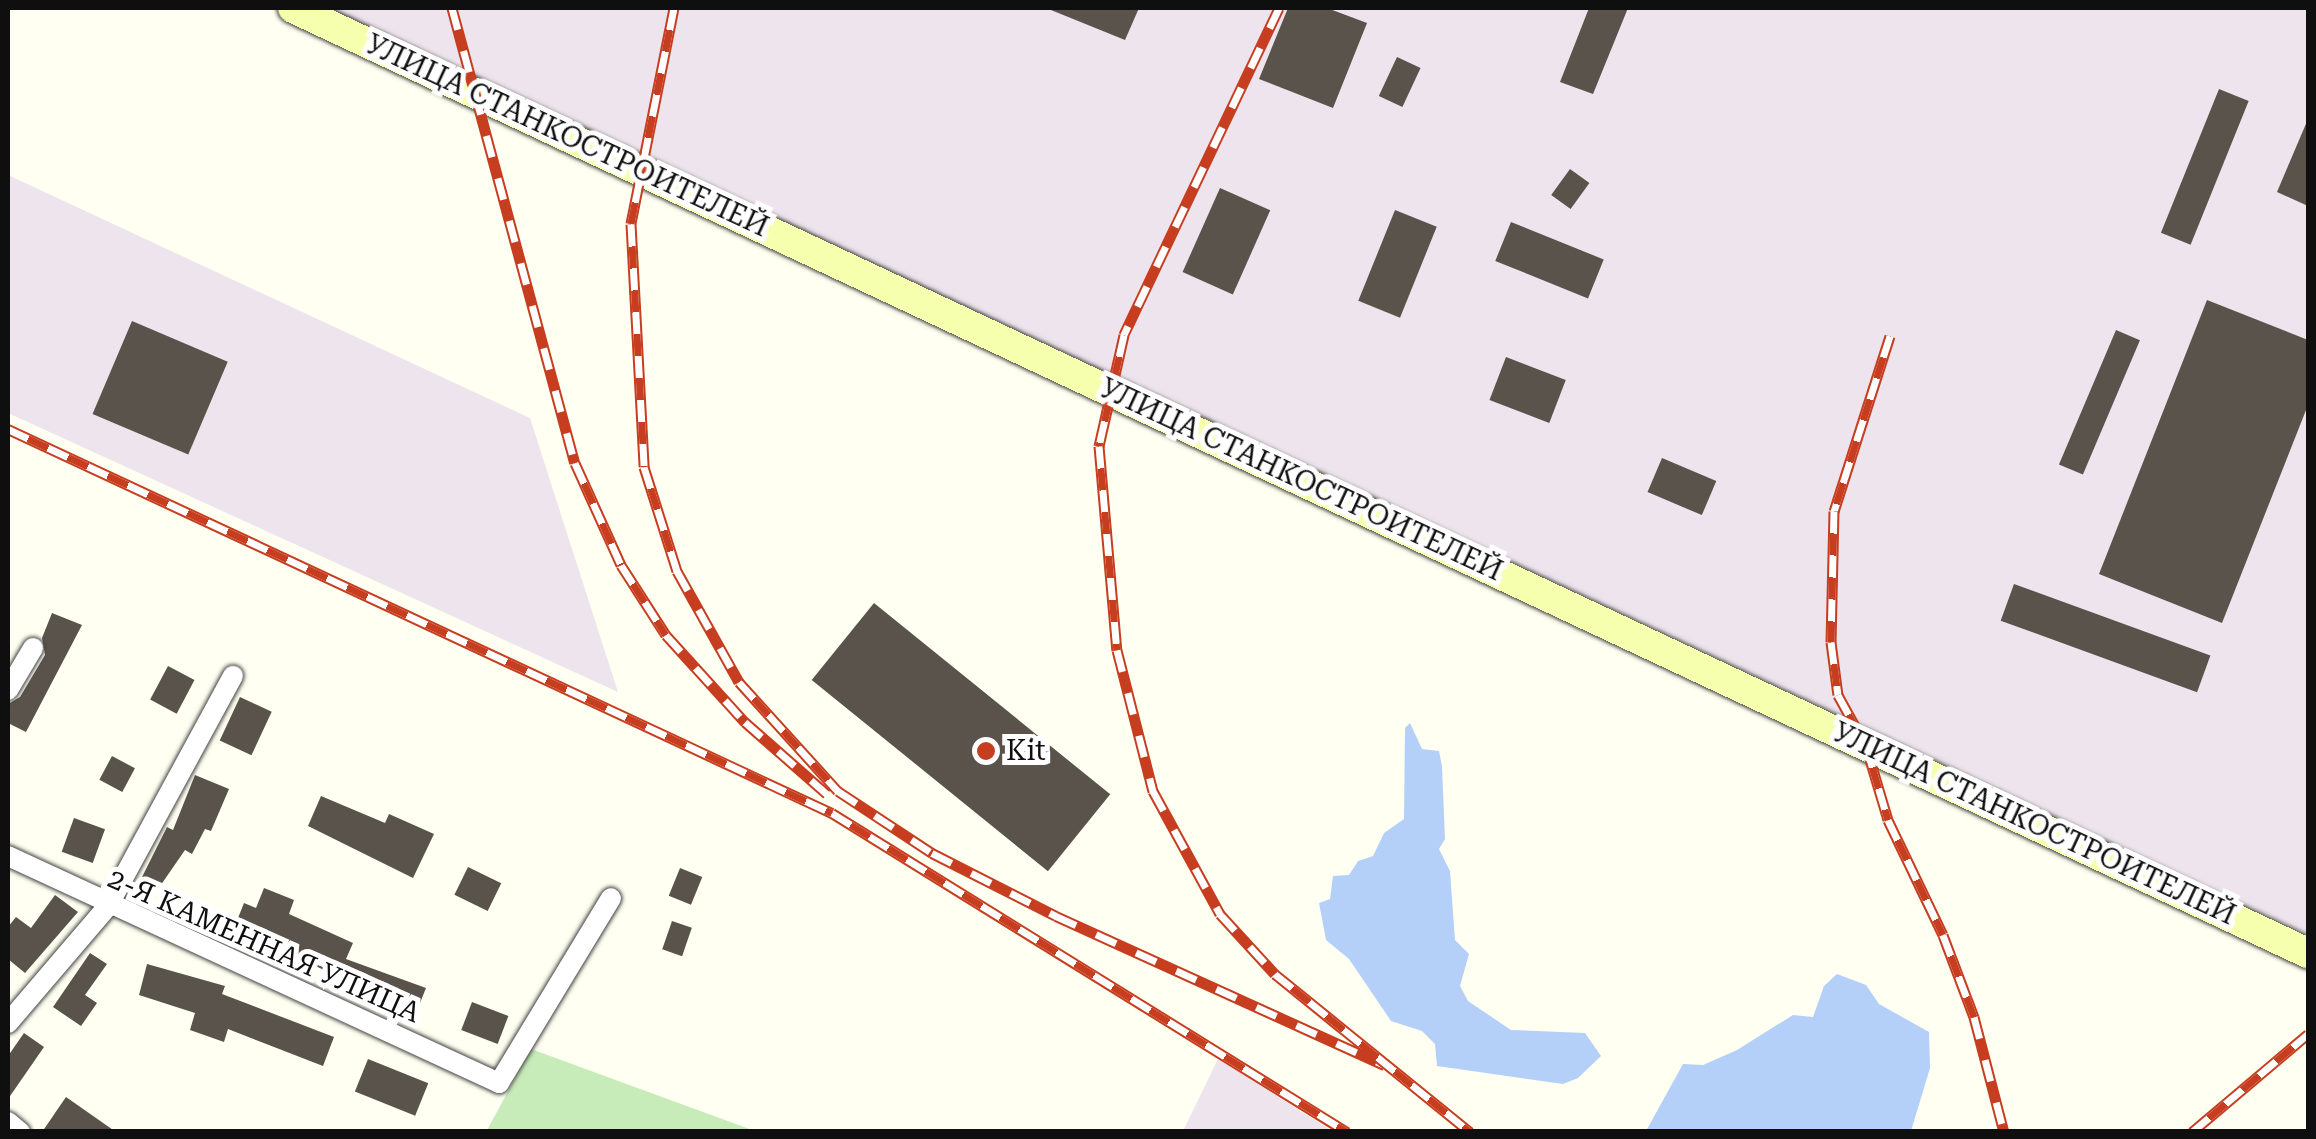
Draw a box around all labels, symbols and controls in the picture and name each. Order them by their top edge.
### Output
street label: УЛИЦА СТАНКОСТРОИТЕЛЕЙ [360,28,774,244]
street label: УЛИЦА СТАНКОСТРОИТЕЛЕЙ [1094,372,1508,588]
street label: УЛИЦА СТАНКОСТРОИТЕЛЕЙ [1827,716,2241,932]
place label: Kit [1006,734,1046,768]
marker: Kit [975,740,997,762]
street label: 2-Я КАМЕННАЯ УЛИЦА [103,862,425,1030]

